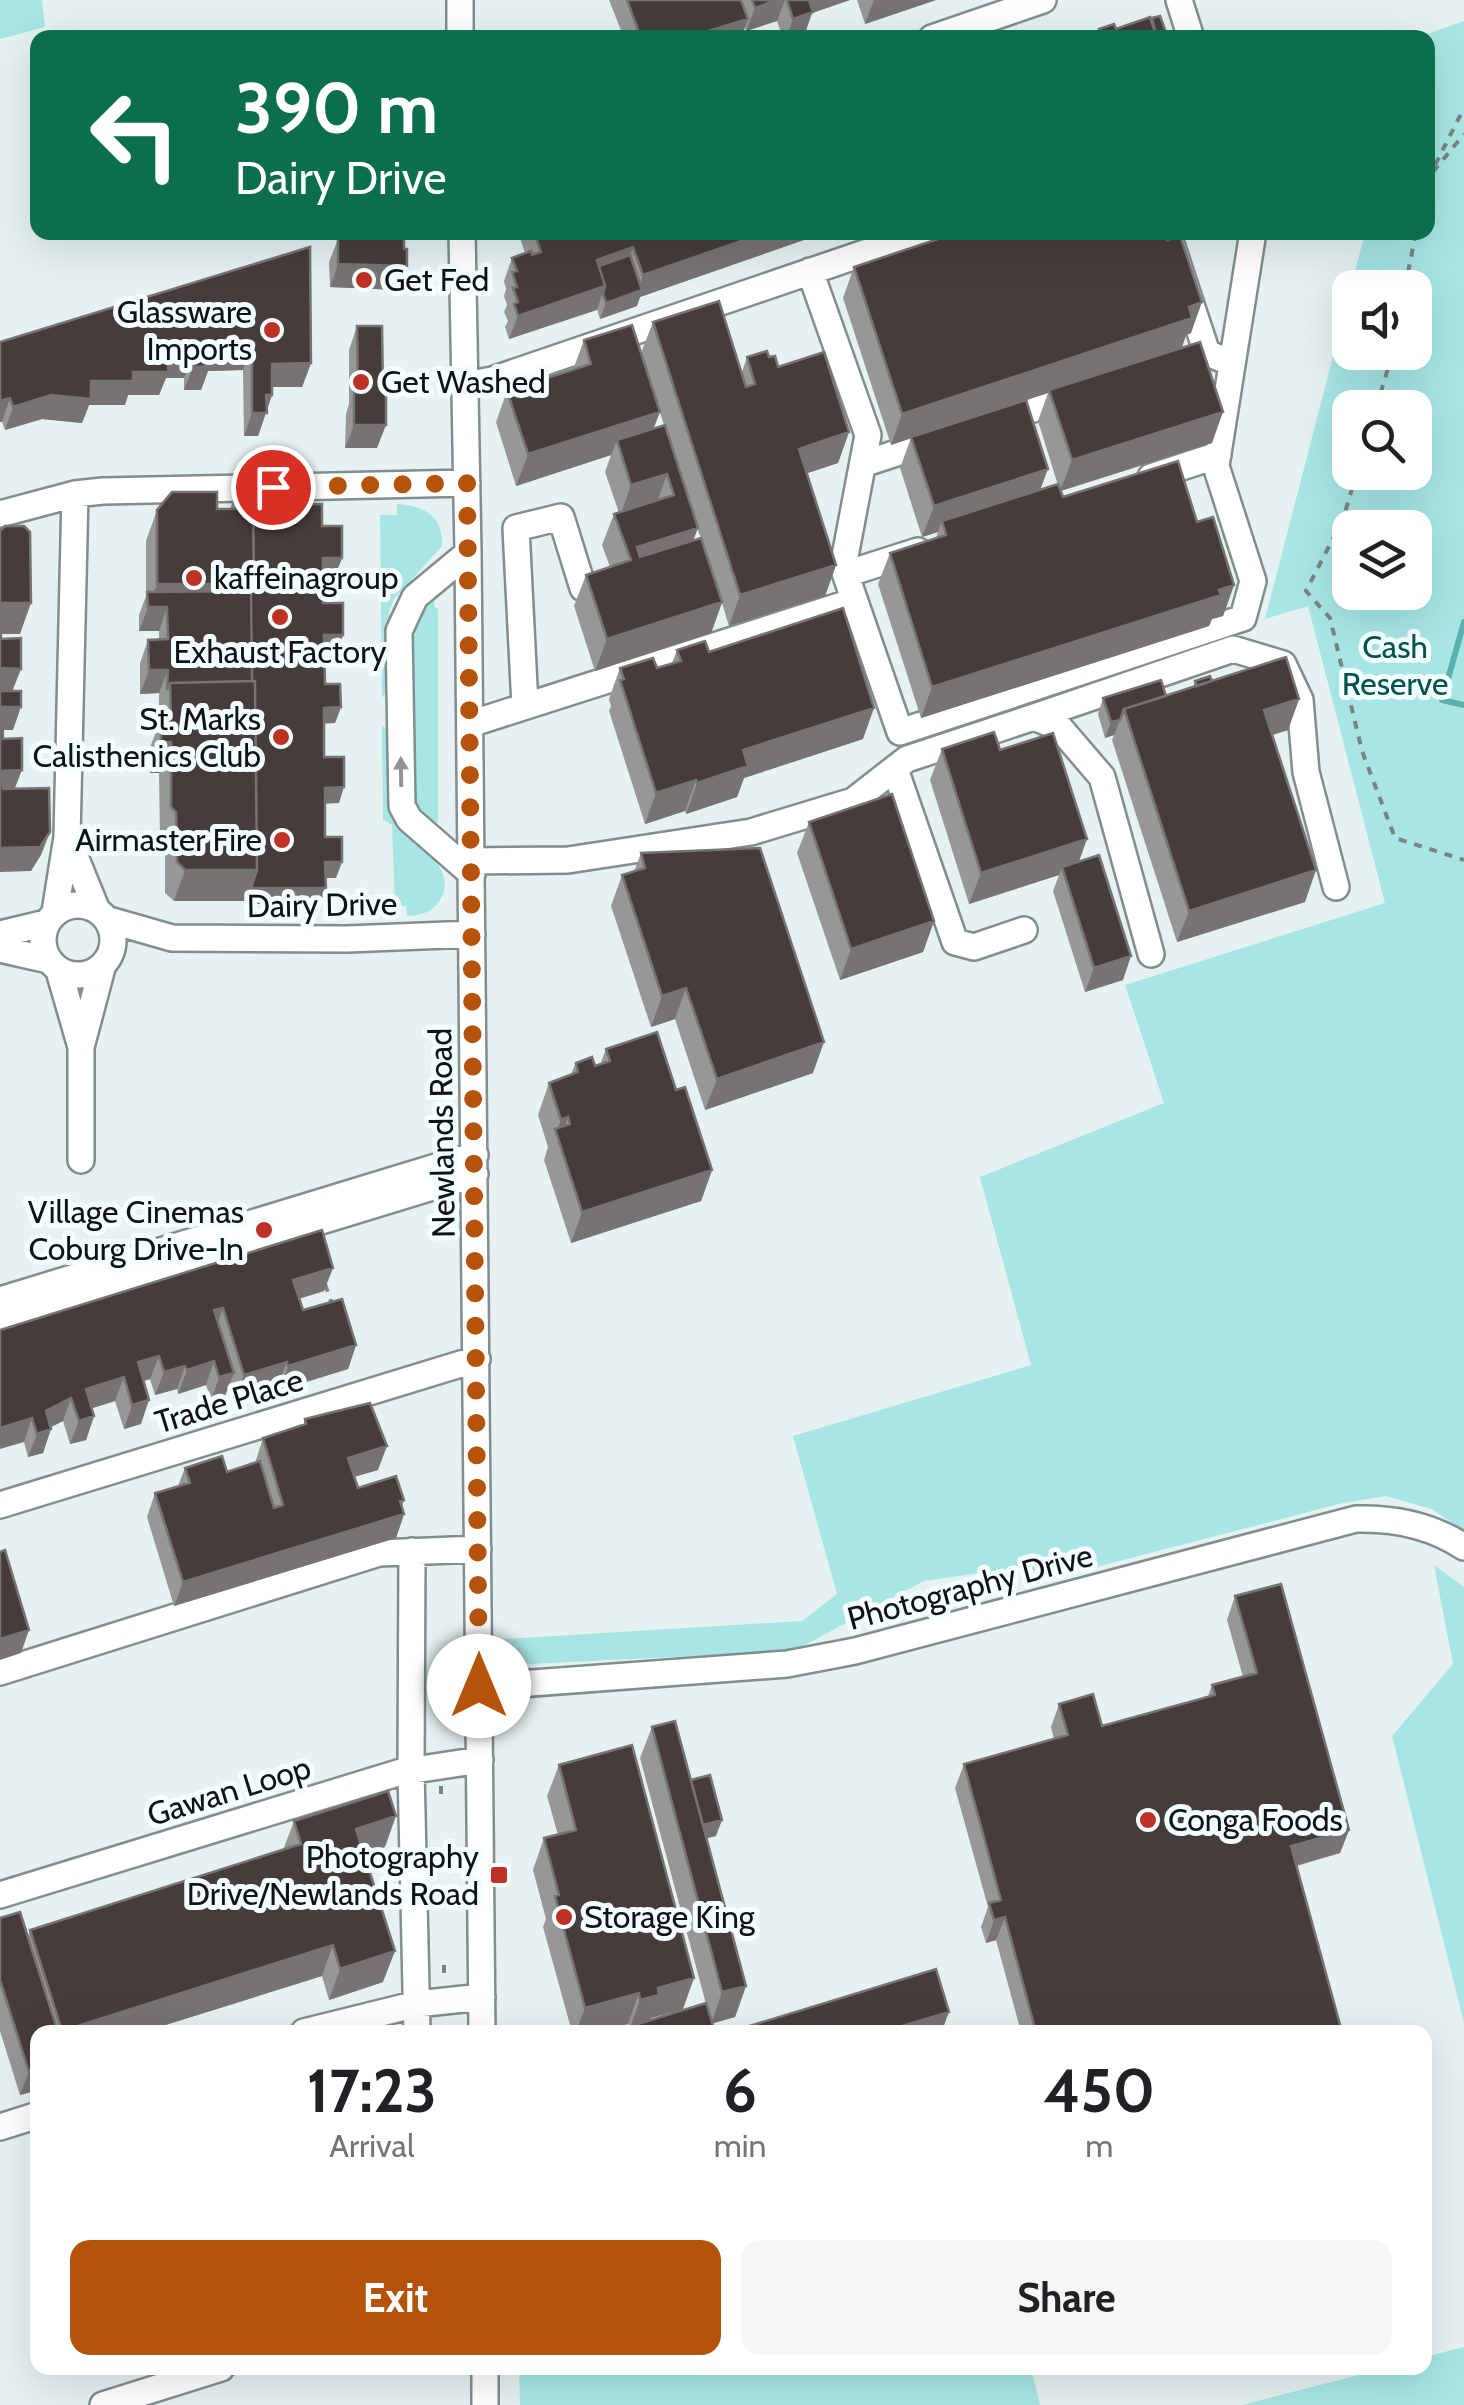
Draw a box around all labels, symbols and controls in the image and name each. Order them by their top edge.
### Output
text: 390 m [235,65,438,151]
icon: left [70,70,200,200]
text: Dairy Drive [235,151,447,205]
place label: Get Fed [384,260,489,299]
marker: Get Fed [353,269,375,291]
map controls [1332,270,1432,610]
button: sound [1332,270,1432,370]
place label: Glassware Imports [117,292,252,368]
marker: Glassware Imports [261,319,283,341]
place label: Get Washed [381,362,546,401]
marker: Get Washed [350,371,372,393]
button: search [1332,390,1432,490]
pin [231,445,316,530]
icon: arrive [246,460,301,515]
button: layers [1332,510,1432,610]
place label: kaffeinagroup [214,558,398,597]
marker: kaffeinagroup [183,567,205,589]
marker: Exhaust Factory [269,606,291,628]
park label: Cash Reserve [1342,627,1448,703]
place label: Exhaust Factory [174,632,386,671]
place label: St. Marks Calisthenics Club [32,699,261,775]
marker: St. Marks Calisthenics Club [270,726,292,748]
one-way arrow [393,755,409,787]
place label: Airmaster Fire [75,820,262,859]
marker: Airmaster Fire [271,829,293,851]
street label: Dairy Drive [246,884,398,925]
street label: Newlands Road [420,1028,463,1238]
place label: Village Cinemas Coburg Drive-In [28,1192,244,1268]
marker: Village Cinemas Coburg Drive-In [253,1219,275,1241]
street label: Trade Place [150,1360,308,1441]
street label: Photography Drive [843,1535,1097,1638]
position arrow [427,1634,531,1738]
street label: Gawan Loop [142,1747,315,1834]
place label: Conga Foods [1168,1800,1343,1839]
marker: Conga Foods [1137,1809,1159,1831]
place label: Photography Drive/Newlands Road [187,1837,479,1913]
marker: Photography Drive/Newlands Road [488,1864,510,1886]
place label: Storage King [584,1897,756,1936]
marker: Storage King [553,1906,575,1928]
text: 17:23 [307,2054,437,2127]
text: 6 [723,2054,757,2127]
text: 450 [1043,2054,1155,2127]
text: Arrival [329,2126,414,2165]
text: min [714,2126,767,2165]
text: m [1085,2126,1113,2165]
button: Exit [70,2240,721,2355]
button: Share [741,2240,1392,2355]

